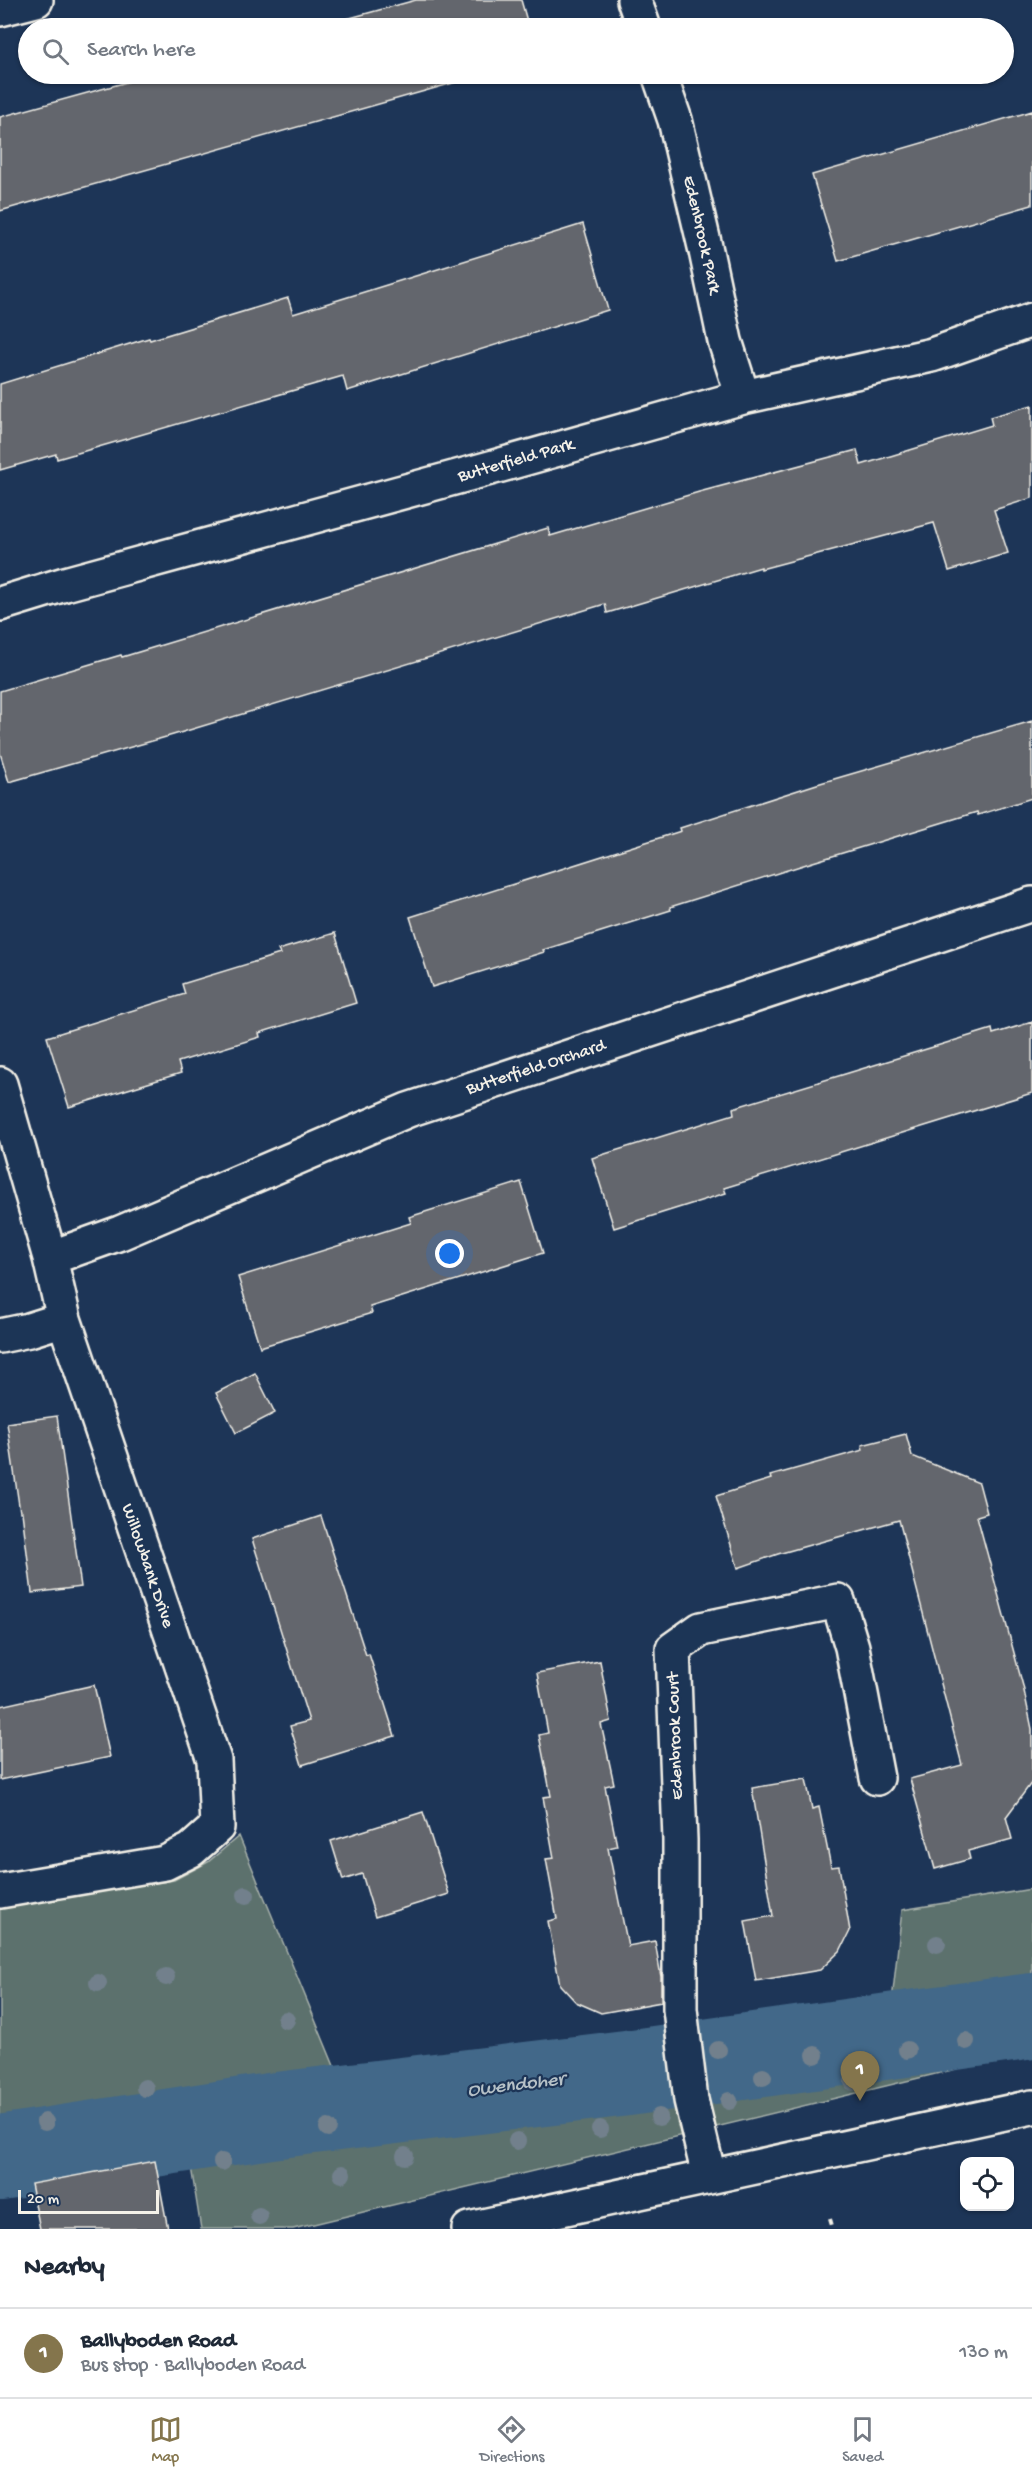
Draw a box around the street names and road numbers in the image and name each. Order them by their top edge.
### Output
street label: Edenbrook Park [677,174,725,298]
street label: Butterfield Park [455,434,578,488]
street label: Butterfield Orchard [463,1035,610,1101]
street label: Willowbank Drive [116,1501,178,1632]
street label: Edenbrook Court [663,1670,689,1800]

